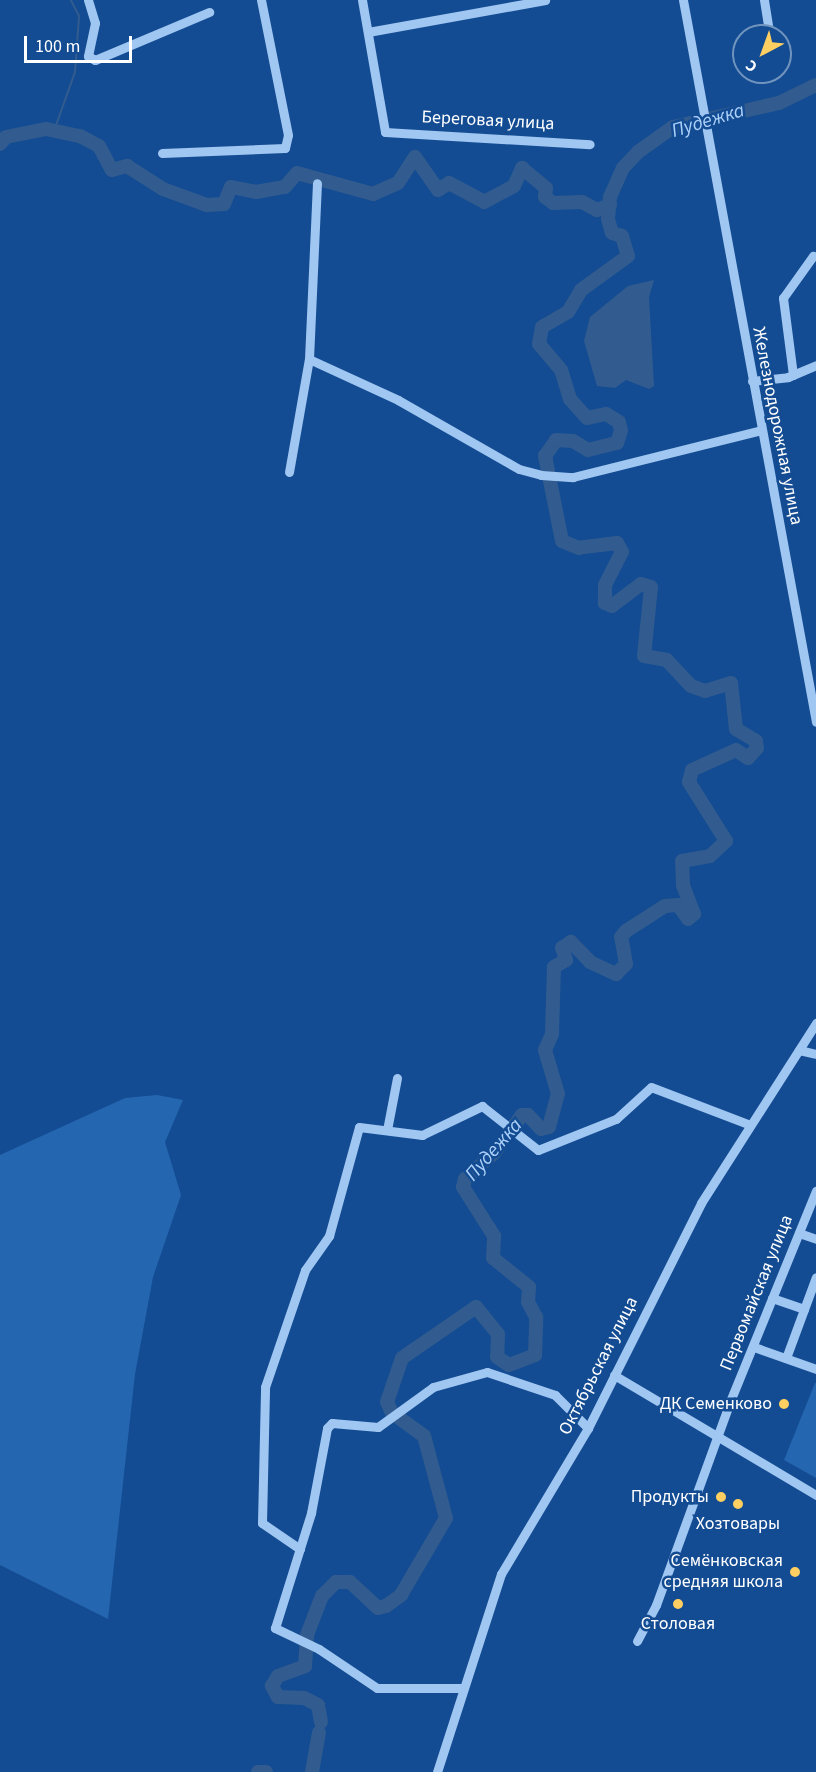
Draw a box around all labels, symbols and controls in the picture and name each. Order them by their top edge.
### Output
scale bar [27,24,135,62]
north arrow [732,24,792,84]
text: 100 m [35,34,80,59]
text: С [741,55,762,77]
water label: Пудежка [669,99,747,143]
street label: Береговая улица [421,107,555,135]
street label: Железнодорожная улица [747,325,807,527]
water label: Пудежка [460,1114,528,1186]
street label: Первомайская улица [716,1212,798,1374]
street label: Октябрьская улица [555,1293,643,1439]
place label: ДК Семенково [660,1393,772,1415]
marker: ДК Семенково [777,1397,791,1411]
place label: Продукты [631,1486,709,1508]
marker: Продукты [714,1490,728,1504]
marker: Хозтовары [731,1497,745,1511]
place label: Хозтовары [696,1513,780,1535]
place label: Семёнковская средняя школа [664,1551,783,1594]
marker: Семёнковская средняя школа [788,1565,802,1579]
marker: Столовая [671,1597,685,1611]
place label: Столовая [641,1613,715,1635]

